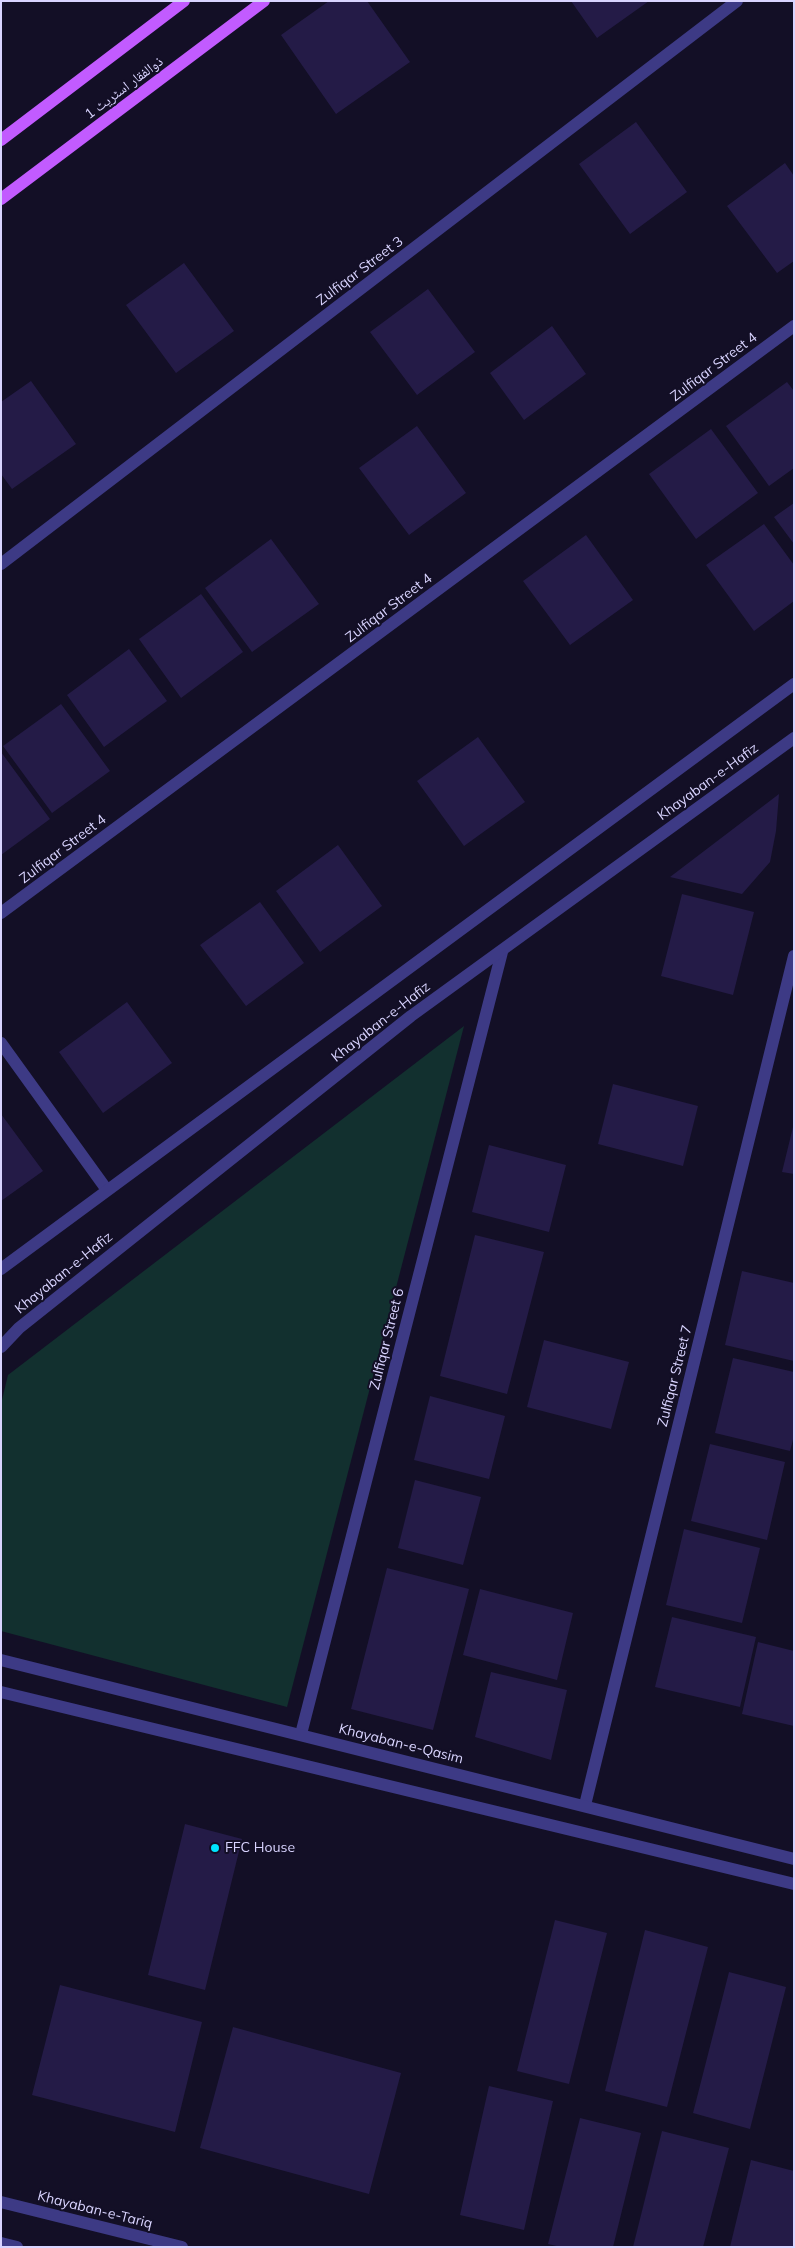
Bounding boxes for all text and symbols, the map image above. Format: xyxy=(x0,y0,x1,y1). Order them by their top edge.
street label: ذوالفقار اسٹریٹ 1 xyxy=(82,53,166,123)
street label: Zulfiqar Street 3 xyxy=(313,233,407,309)
street label: Zulfiqar Street 4 xyxy=(667,329,761,405)
street label: Zulfiqar Street 4 xyxy=(342,570,436,646)
street label: Khayaban-e-Hafiz xyxy=(654,740,762,824)
street label: Zulfiqar Street 4 xyxy=(16,811,110,887)
street label: Khayaban-e-Hafiz xyxy=(328,978,434,1066)
street label: Khayaban-e-Hafiz xyxy=(12,1229,116,1317)
street label: Zulfiqar Street 6 xyxy=(366,1287,408,1391)
street label: Zulfiqar Street 7 xyxy=(654,1324,696,1428)
street label: Khayaban-e-Qasim xyxy=(337,1720,465,1768)
place label: FFC House xyxy=(225,1840,295,1856)
marker: FFC House xyxy=(209,1842,221,1854)
street label: Khayaban-e-Tariq xyxy=(36,2188,154,2232)

